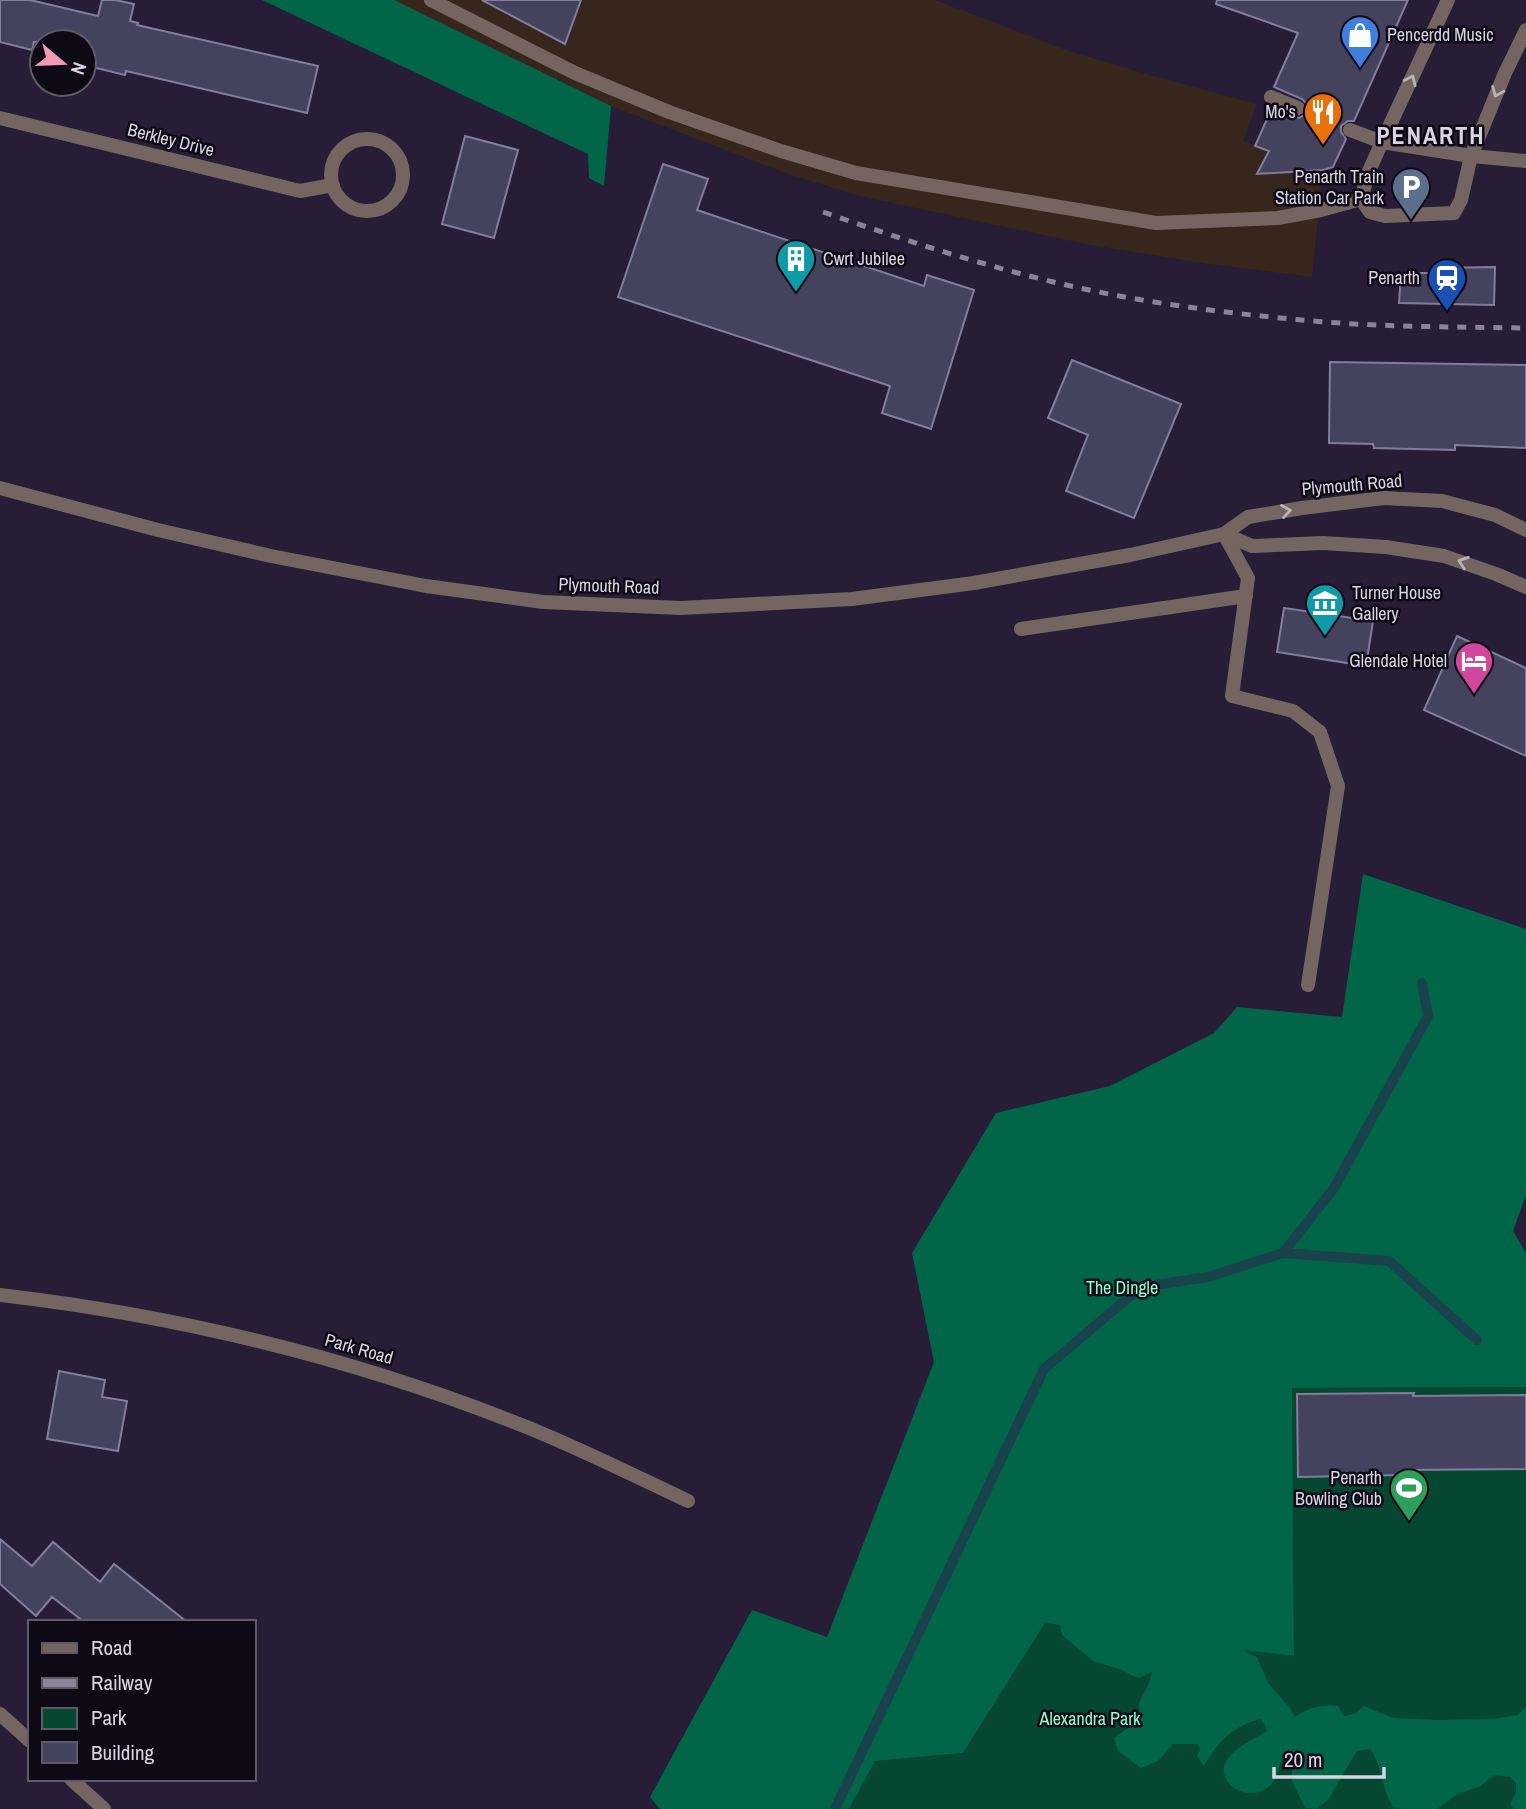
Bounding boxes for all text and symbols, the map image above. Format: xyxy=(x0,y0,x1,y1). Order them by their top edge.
shop icon: Pencerdd Music xyxy=(1339,14,1381,69)
place label: Pencerdd Music xyxy=(1387,22,1494,47)
north arrow xyxy=(28,28,98,98)
text: N xyxy=(65,59,93,78)
one-way arrow xyxy=(1403,75,1417,87)
one-way arrow xyxy=(1492,86,1506,98)
restaurant icon: Mo's xyxy=(1302,91,1344,146)
place label: Mo's xyxy=(1265,99,1296,124)
street label: Berkley Drive xyxy=(125,117,217,162)
district label: PENARTH xyxy=(1376,119,1486,151)
place label: Penarth Train Station Car Park xyxy=(1275,164,1385,210)
parking icon: Penarth Train Station Car Park xyxy=(1390,166,1432,221)
building icon: Cwrt Jubilee xyxy=(775,238,817,293)
place label: Cwrt Jubilee xyxy=(823,246,905,271)
station icon: Penarth xyxy=(1426,257,1468,312)
place label: Penarth xyxy=(1368,265,1420,290)
street label: Plymouth Road xyxy=(1301,468,1403,501)
one-way arrow xyxy=(1280,504,1292,519)
one-way arrow xyxy=(1457,556,1469,570)
street label: Plymouth Road xyxy=(558,571,660,600)
place label: Turner House Gallery xyxy=(1352,580,1441,626)
museum icon: Turner House Gallery xyxy=(1304,582,1346,637)
hotel icon: Glendale Hotel xyxy=(1453,640,1495,695)
place label: Glendale Hotel xyxy=(1349,648,1447,673)
park label: The Dingle xyxy=(1086,1275,1158,1300)
street label: Park Road xyxy=(322,1327,396,1370)
place label: Penarth Bowling Club xyxy=(1295,1465,1382,1511)
sports icon: Penarth Bowling Club xyxy=(1388,1467,1430,1522)
legend xyxy=(28,1620,256,1781)
text: Road xyxy=(91,1633,132,1662)
text: Railway xyxy=(91,1668,153,1697)
text: Park xyxy=(91,1703,127,1732)
park label: Alexandra Park xyxy=(1039,1706,1141,1731)
scale bar xyxy=(1274,1736,1384,1780)
text: Building xyxy=(91,1738,155,1767)
text: 20 m xyxy=(1284,1745,1322,1774)

